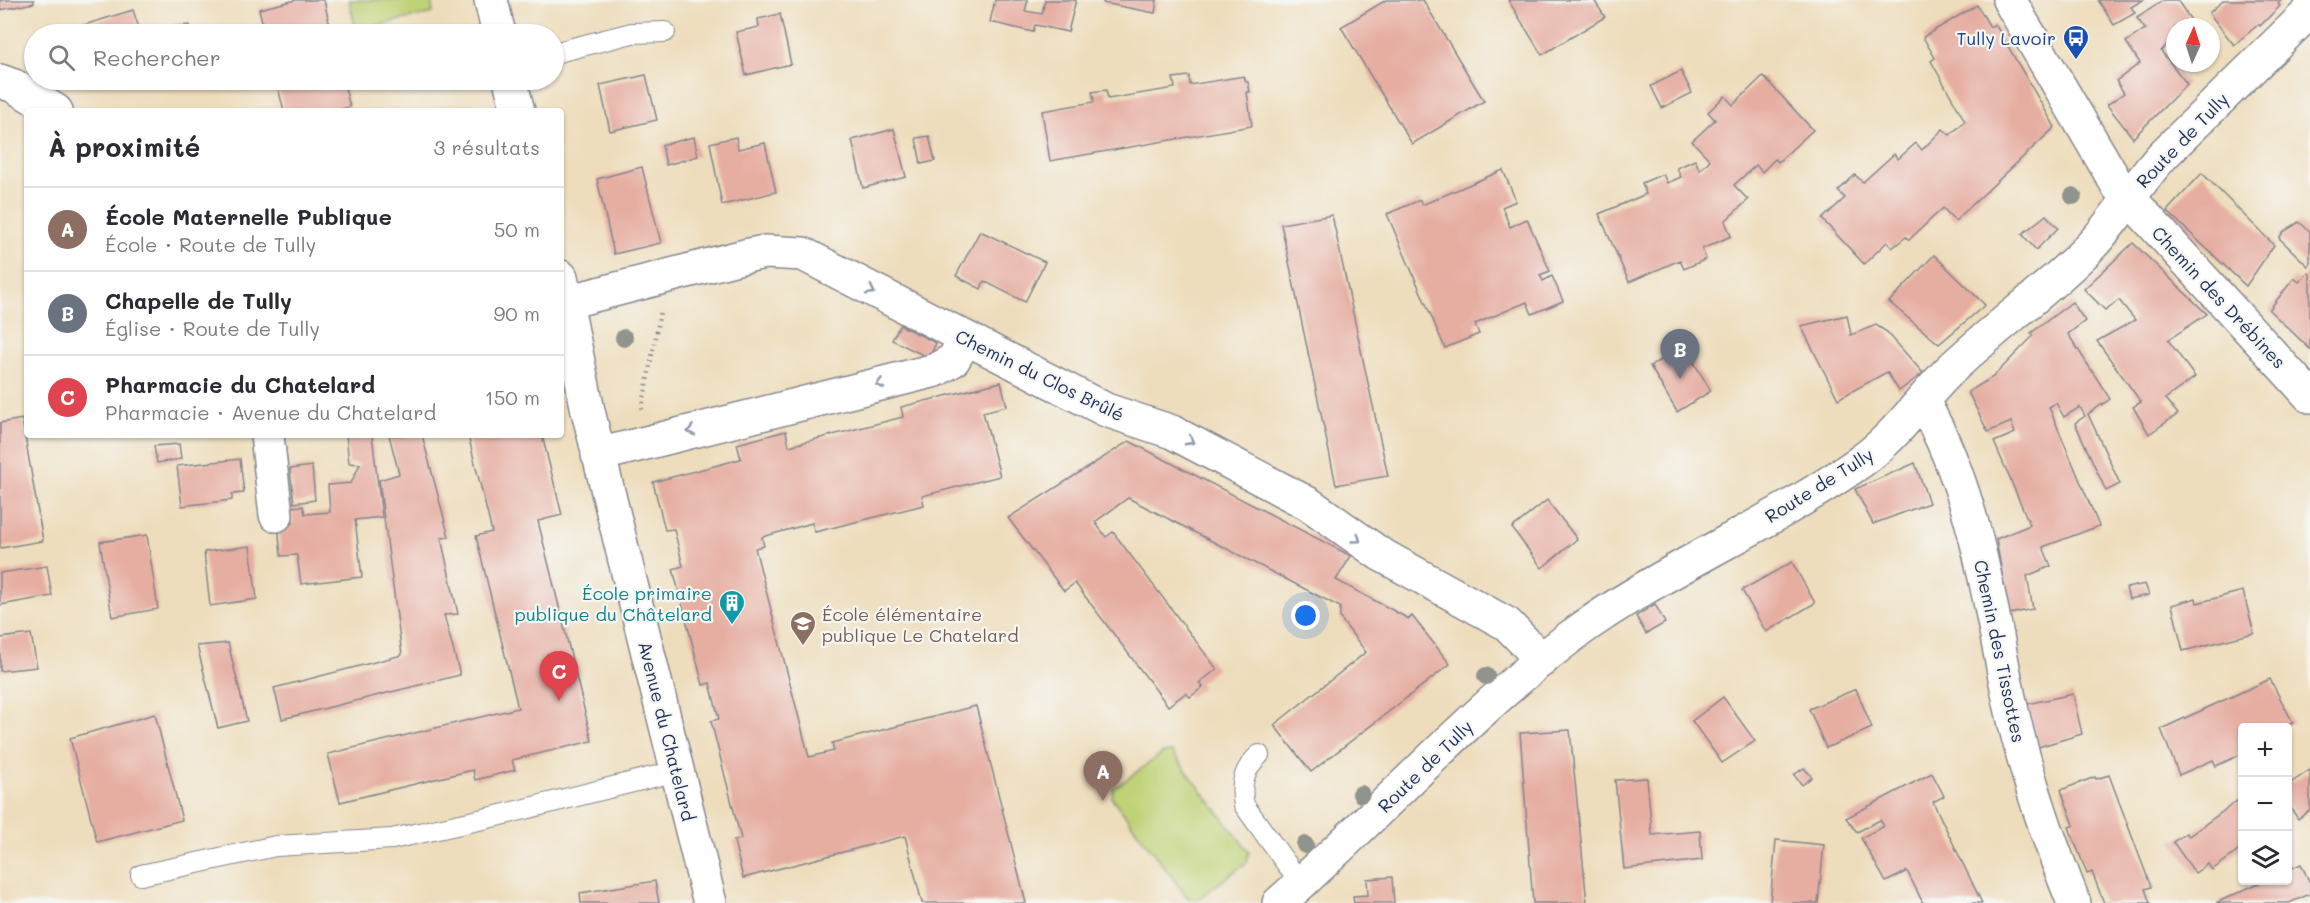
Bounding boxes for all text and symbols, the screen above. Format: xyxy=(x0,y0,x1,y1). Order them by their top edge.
north arrow xyxy=(2166,18,2220,72)
bus stop icon: Tully Lavoir xyxy=(2061,23,2091,61)
search box xyxy=(24,24,564,90)
place label: Tully Lavoir xyxy=(1957,26,2056,50)
icon: search xyxy=(45,41,78,74)
text: Rechercher xyxy=(93,43,221,72)
street label: Route de Tully xyxy=(2130,87,2234,193)
text: À proximité xyxy=(48,130,200,164)
text: 3 résultats xyxy=(434,134,540,160)
text: École Maternelle Publique xyxy=(105,202,392,231)
text: A xyxy=(61,216,74,242)
text: 50 m xyxy=(494,216,540,242)
street label: Chemin des Drébines xyxy=(2147,221,2291,373)
text: École · Route de Tully xyxy=(105,231,316,257)
one-way arrow xyxy=(864,283,875,295)
text: Chapelle de Tully xyxy=(105,286,292,315)
text: B xyxy=(61,300,74,326)
text: 90 m xyxy=(494,300,540,326)
text: Église · Route de Tully xyxy=(105,315,320,341)
street label: Chemin du Clos Brûlé xyxy=(952,324,1128,426)
pin: B xyxy=(1660,330,1700,379)
text: Pharmacie du Chatelard xyxy=(105,370,375,399)
one-way arrow xyxy=(875,377,885,390)
text: C xyxy=(60,384,75,410)
text: 150 m xyxy=(485,384,540,410)
text: Pharmacie · Avenue du Chatelard xyxy=(105,399,436,425)
one-way arrow xyxy=(686,424,696,437)
one-way arrow xyxy=(1183,434,1194,445)
street label: Route de Tully xyxy=(1760,442,1878,528)
one-way arrow xyxy=(1351,532,1362,543)
street label: Chemin des Tissottes xyxy=(1969,557,2031,745)
place label: École primaire publique du Châtelard xyxy=(515,581,712,626)
building icon: École primaire publique du Châtelard xyxy=(717,588,747,626)
your location xyxy=(1291,601,1320,630)
place label: École élémentaire publique Le Chatelard xyxy=(822,602,1019,647)
school or university icon: École élémentaire publique Le Chatelard xyxy=(788,609,818,647)
street label: Avenue du Chatelard xyxy=(633,639,701,823)
pin: C xyxy=(540,652,578,701)
street label: Route de Tully xyxy=(1372,714,1478,818)
map controls xyxy=(2238,723,2292,885)
button: + xyxy=(2238,723,2292,777)
pin: A xyxy=(1084,752,1122,801)
button: − xyxy=(2238,777,2292,831)
button: layers xyxy=(2238,831,2292,885)

